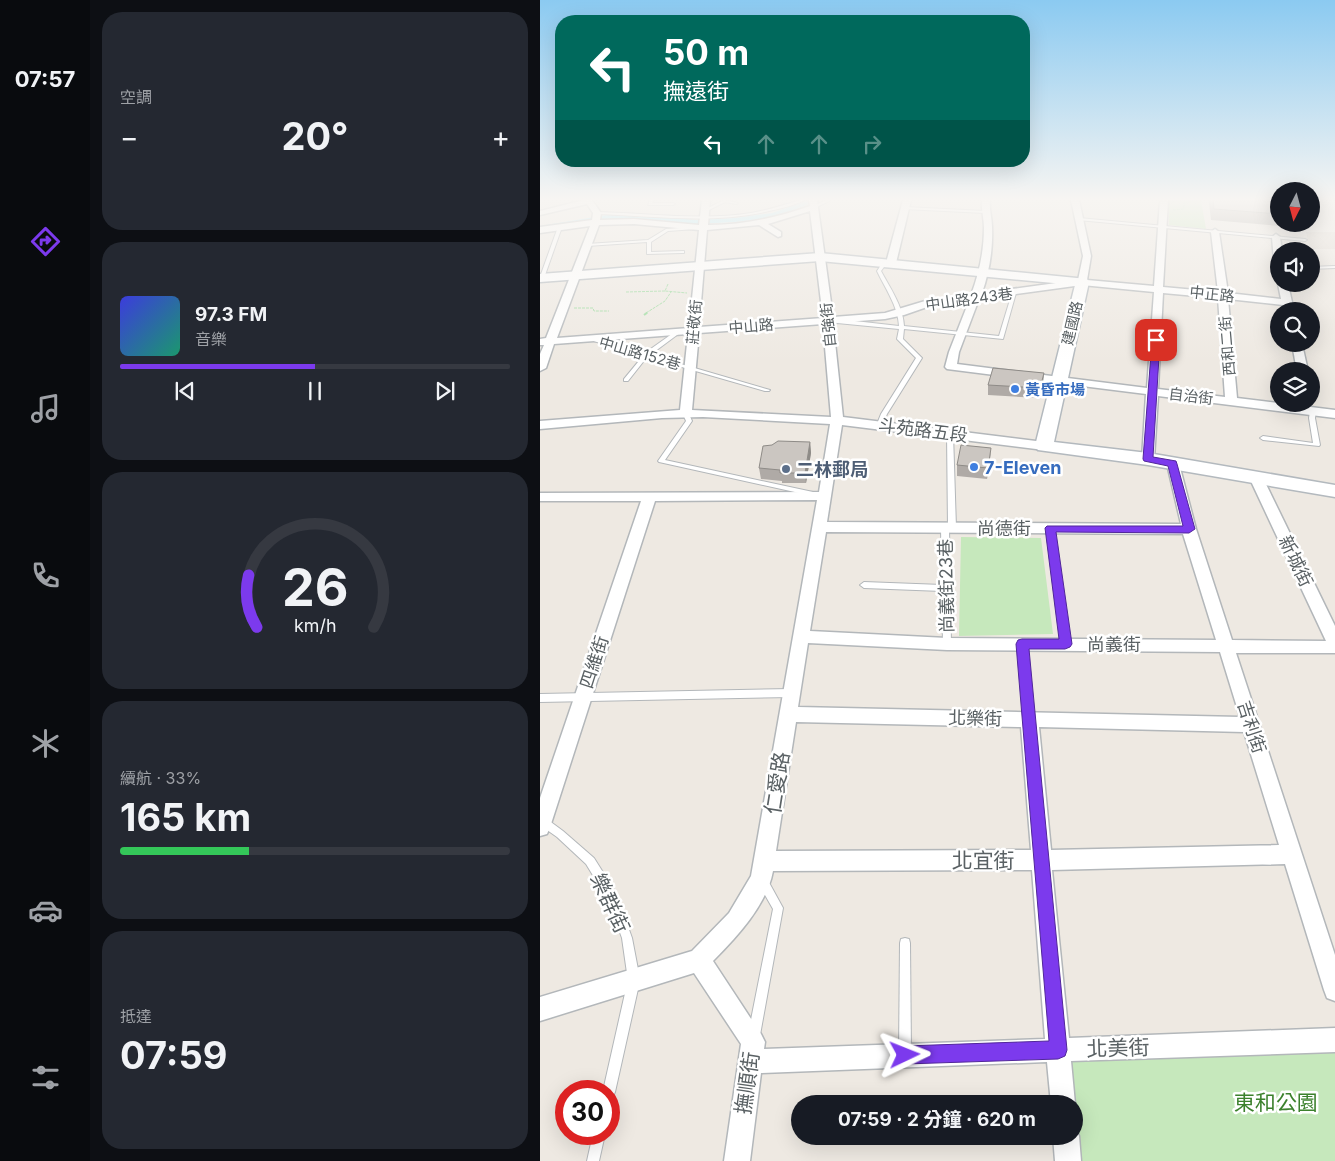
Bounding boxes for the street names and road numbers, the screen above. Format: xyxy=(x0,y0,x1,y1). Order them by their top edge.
street label: 中正路 xyxy=(1189,282,1235,306)
street label: 中山路243巷 xyxy=(924,283,1014,315)
street label: 莊敬街 xyxy=(683,299,705,345)
street label: 建國路 xyxy=(1058,299,1086,347)
street label: 自強街 xyxy=(816,302,840,348)
street label: 中山路 xyxy=(728,315,774,337)
street label: 西和二街 xyxy=(1215,315,1239,377)
street label: 中山路152巷 xyxy=(597,332,683,374)
street label: 自治街 xyxy=(1168,384,1214,408)
street label: 斗苑路五段 xyxy=(877,414,969,446)
street label: 尚德街 xyxy=(977,518,1031,539)
street label: 新城街 xyxy=(1275,532,1317,590)
street label: 尚義街23巷 xyxy=(935,539,957,633)
street label: 四維街 xyxy=(576,633,612,691)
street label: 尚義街 xyxy=(1087,634,1141,655)
street label: 吉利街 xyxy=(1234,698,1270,756)
street label: 北樂街 xyxy=(948,707,1002,729)
street label: 仁愛路 xyxy=(760,750,794,816)
street label: 北宜街 xyxy=(952,848,1015,873)
street label: 樂群街 xyxy=(585,869,635,937)
street label: 北美街 xyxy=(1086,1034,1150,1062)
street label: 撫順街 xyxy=(730,1050,764,1116)

